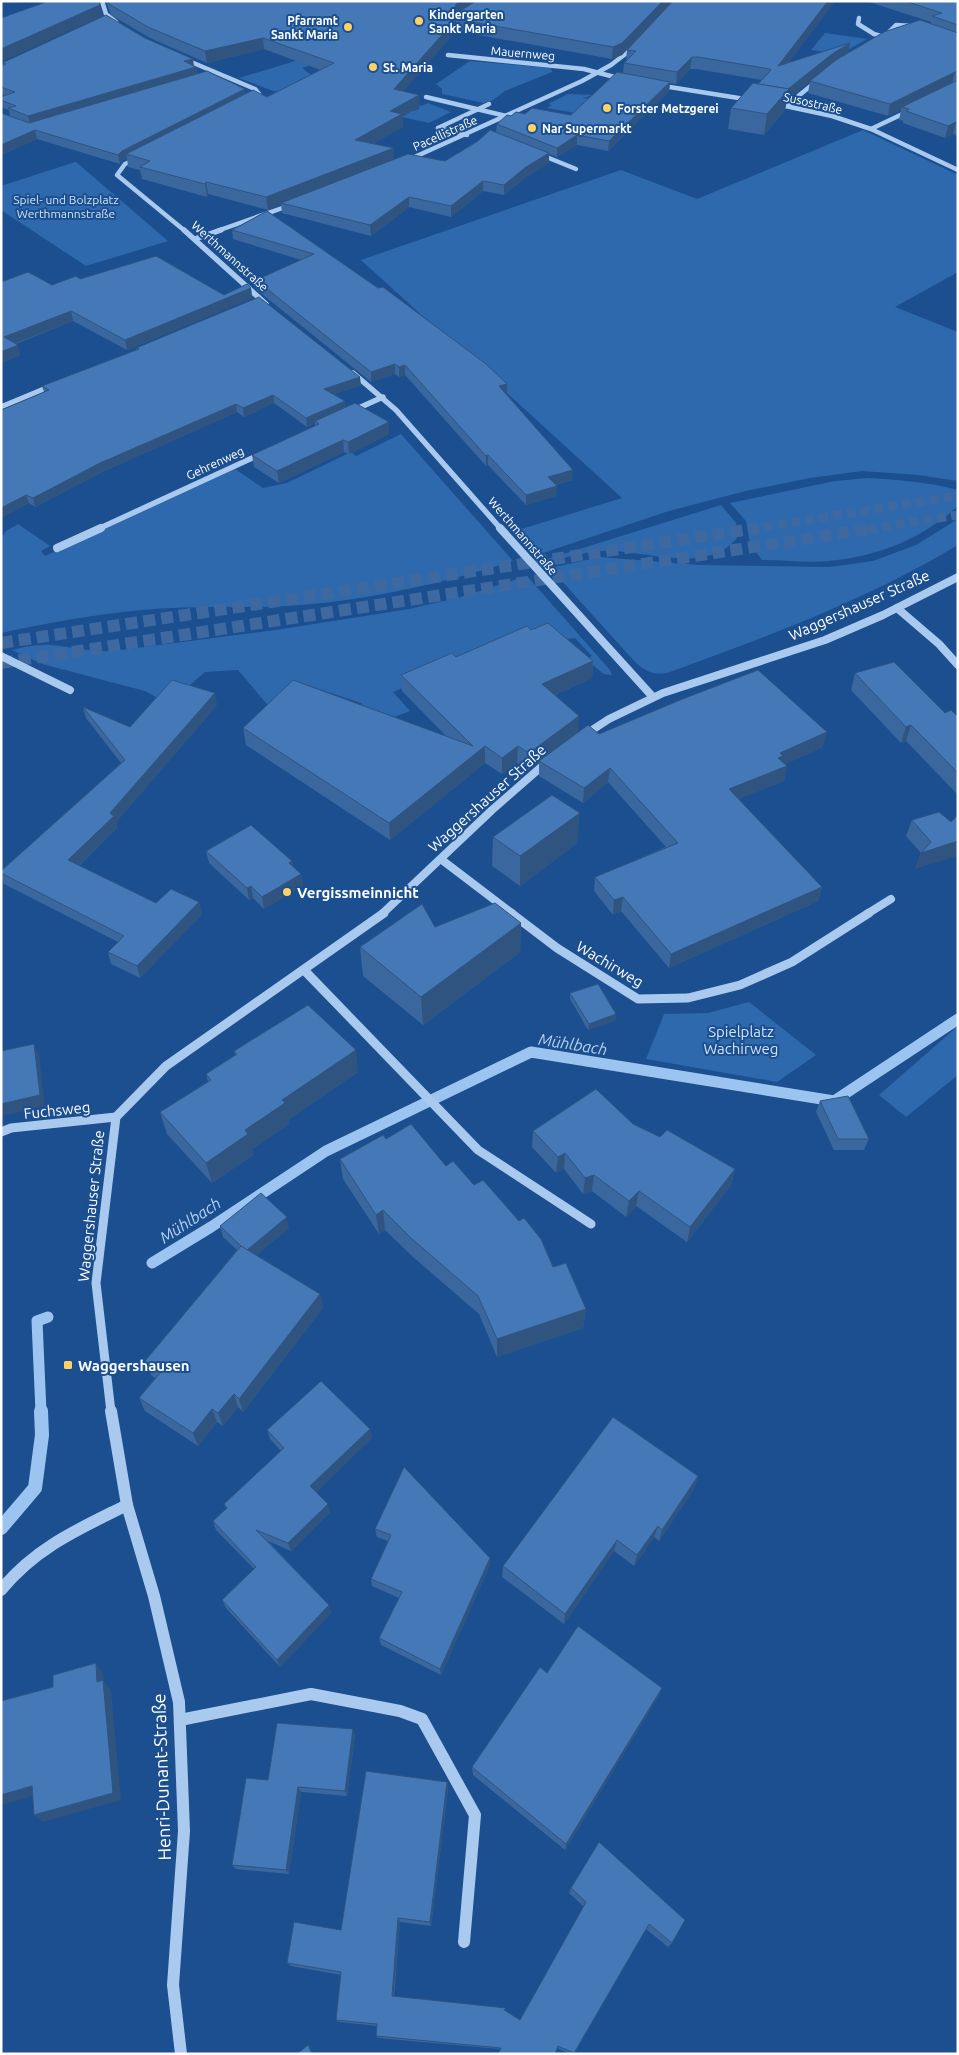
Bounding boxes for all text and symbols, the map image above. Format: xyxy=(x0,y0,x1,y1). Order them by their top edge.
place label: Kindergarten Sankt Maria xyxy=(429,8,504,35)
place label: Pfarramt Sankt Maria xyxy=(271,14,338,41)
marker: Kindergarten Sankt Maria xyxy=(413,15,425,27)
marker: Pfarramt Sankt Maria xyxy=(342,21,354,33)
street label: Mauernweg xyxy=(490,44,556,62)
marker: St. Maria xyxy=(367,61,379,73)
place label: St. Maria xyxy=(383,61,433,74)
street label: Susostraße xyxy=(782,90,844,116)
marker: Forster Metzgerei xyxy=(601,102,613,114)
place label: Forster Metzgerei xyxy=(617,102,719,115)
street label: Pacellistraße xyxy=(411,113,479,153)
marker: Nar Supermarkt xyxy=(526,122,538,134)
place label: Nar Supermarkt xyxy=(542,122,632,135)
park label: Spiel- und Bolzplatz Werthmannstraße xyxy=(13,193,119,220)
street label: Werthmannstraße xyxy=(189,218,271,294)
street label: Gehrenweg xyxy=(184,444,246,482)
street label: Werthmannstraße xyxy=(486,495,560,577)
street label: Waggershauser Straße xyxy=(786,566,932,644)
street label: Waggershauser Straße xyxy=(425,741,549,855)
place label: Vergissmeinnicht xyxy=(297,884,419,901)
marker: Vergissmeinnicht xyxy=(281,886,293,898)
street label: Wachirweg xyxy=(573,937,647,991)
park label: Spielplatz Wachirweg xyxy=(704,1023,779,1057)
water label: Mühlbach xyxy=(537,1030,609,1058)
street label: Fuchsweg xyxy=(23,1098,91,1122)
street label: Waggershauser Straße xyxy=(75,1129,107,1283)
water label: Mühlbach xyxy=(156,1194,224,1246)
place label: Waggershausen xyxy=(78,1357,190,1374)
marker: Waggershausen xyxy=(62,1359,74,1371)
street label: Henri-Dunant-Straße xyxy=(148,1693,174,1861)

